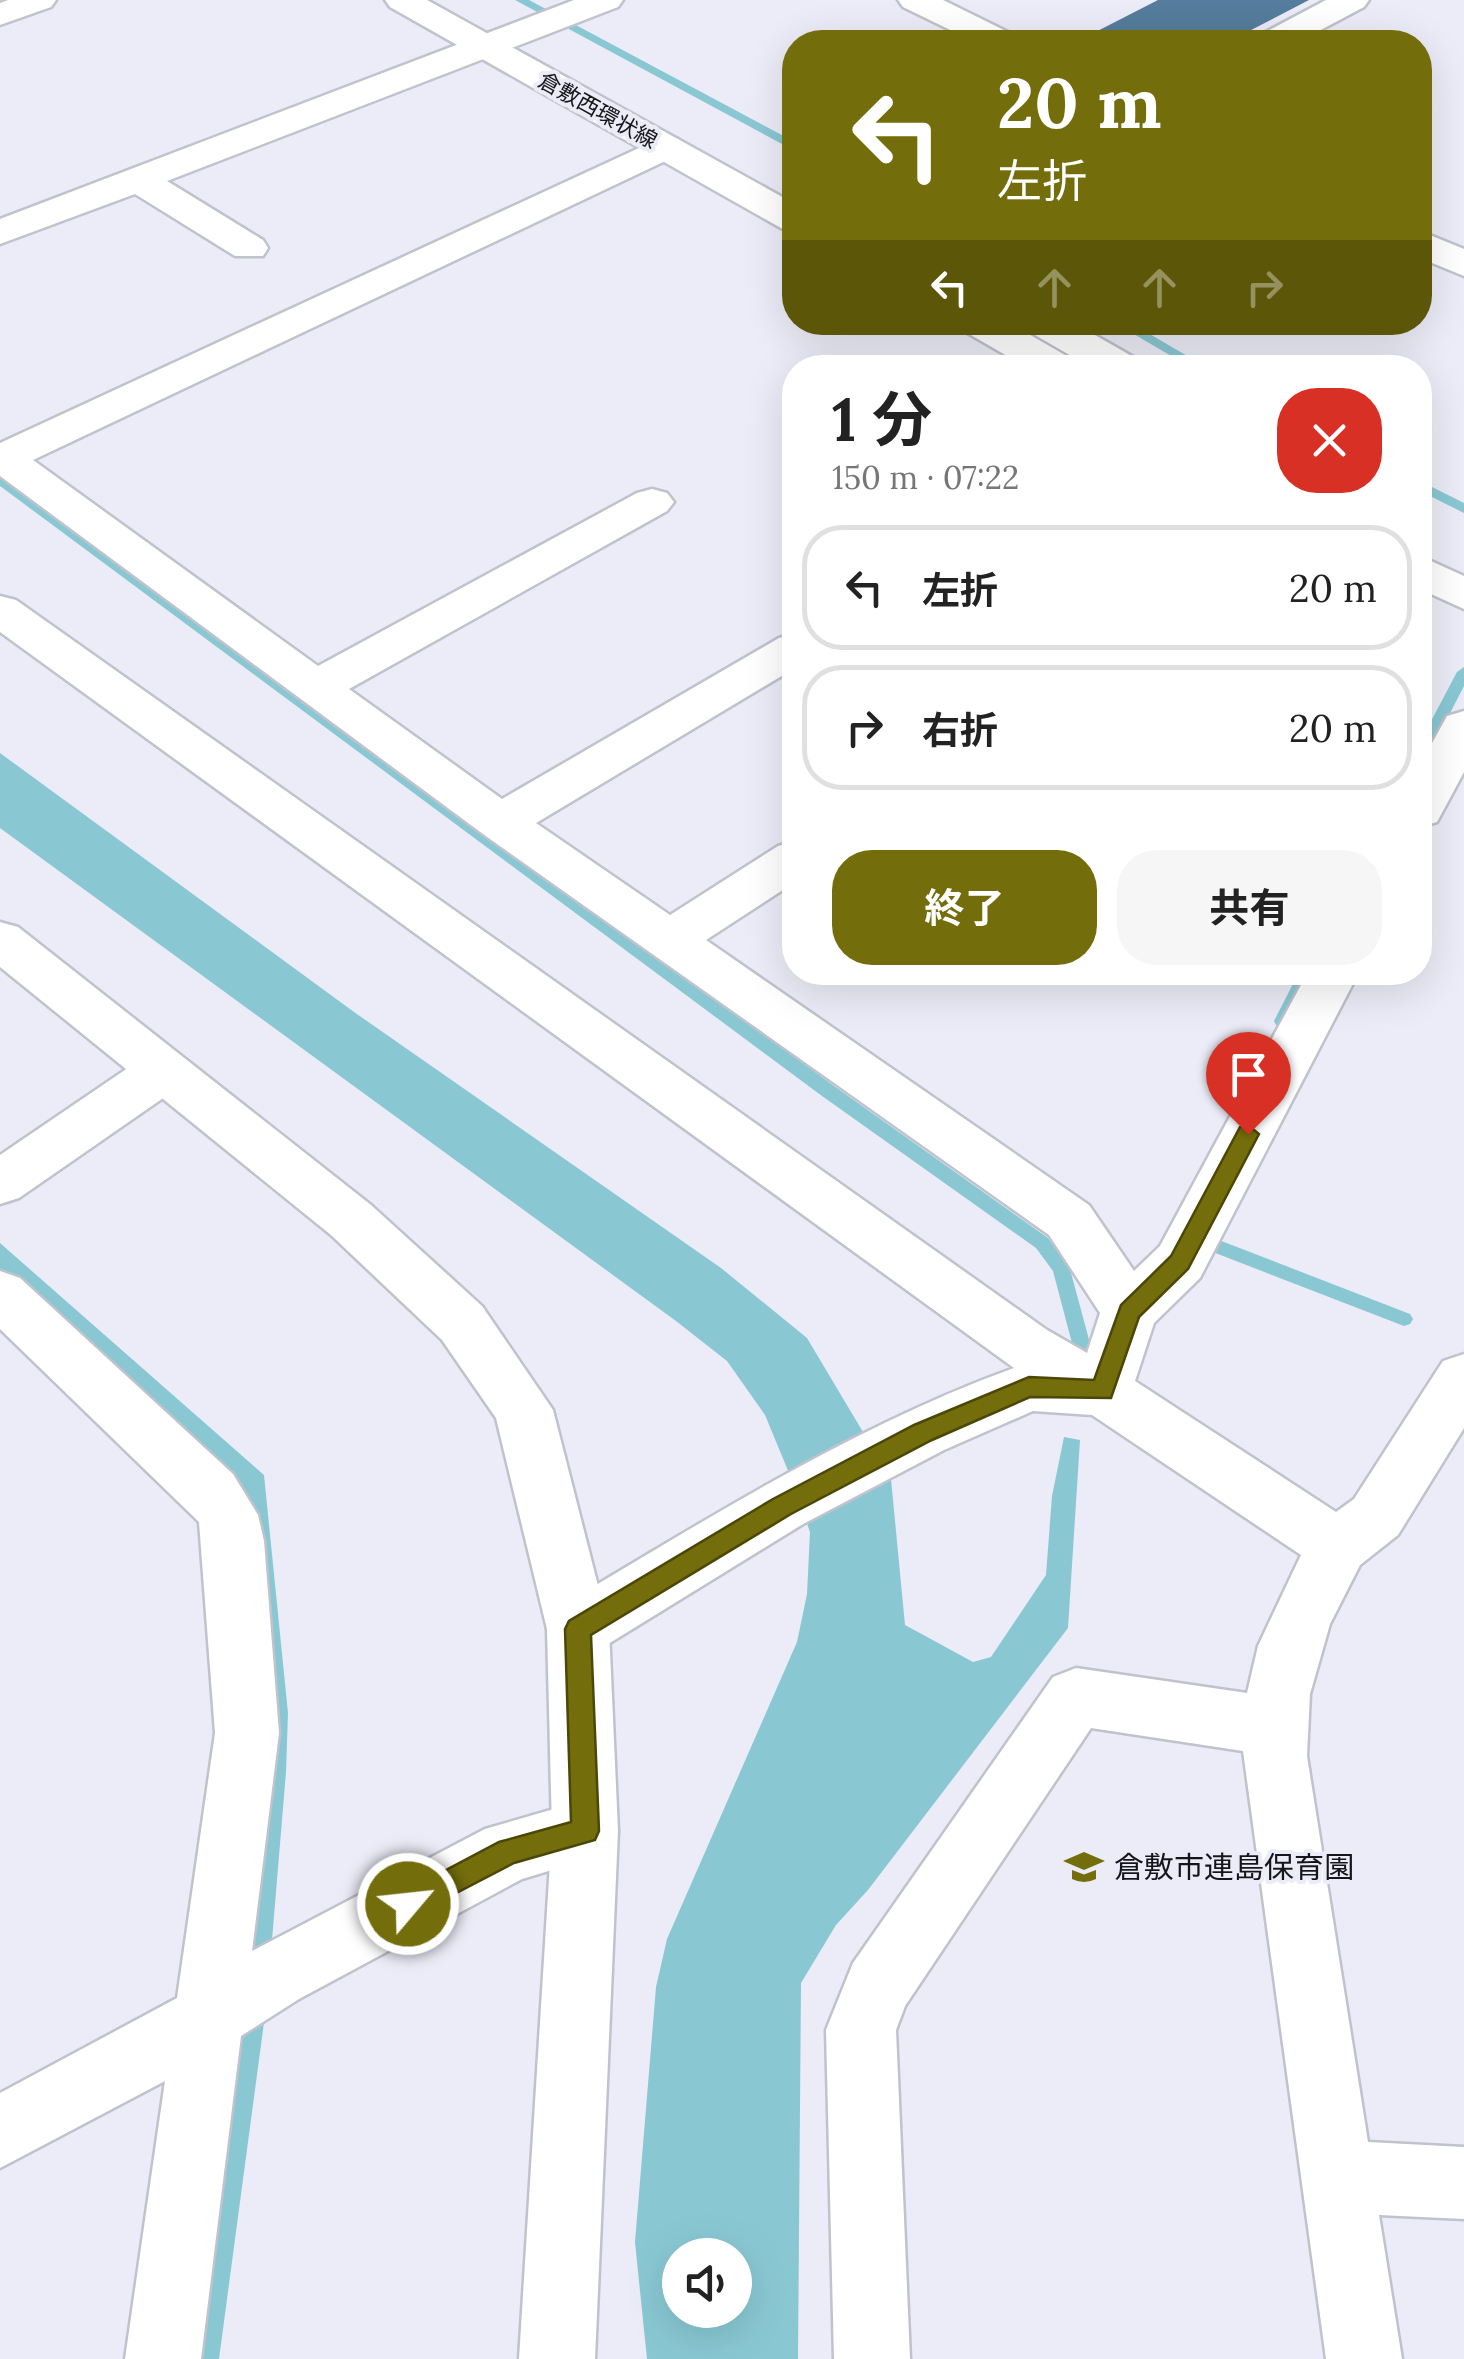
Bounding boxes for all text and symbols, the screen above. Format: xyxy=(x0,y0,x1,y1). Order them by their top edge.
text: 20 m xyxy=(997,58,1162,147)
street label: 倉敷西環状線 xyxy=(533,66,663,154)
icon: left xyxy=(832,70,962,200)
text: 左折 xyxy=(997,152,1087,209)
icon: left xyxy=(922,260,977,315)
icon: ahead xyxy=(1027,260,1082,315)
icon: ahead xyxy=(1132,260,1187,315)
icon: right xyxy=(1237,260,1292,315)
text: 1 分 xyxy=(832,381,932,457)
button: close xyxy=(1277,388,1382,493)
text: 150 m · 07:22 xyxy=(832,457,1019,498)
icon: left xyxy=(837,560,892,615)
text: 20 m xyxy=(1289,564,1377,612)
text: 左折 xyxy=(922,566,998,614)
icon: right xyxy=(837,700,892,755)
text: 20 m xyxy=(1289,704,1377,752)
text: 右折 xyxy=(922,706,998,754)
button: 終了 xyxy=(832,850,1097,965)
button: 共有 xyxy=(1117,850,1382,965)
pin xyxy=(1206,1032,1291,1135)
icon: arrive xyxy=(1221,1047,1276,1102)
school or university icon: 倉敷市連島保育園 xyxy=(1063,1846,1105,1888)
place label: 倉敷市連島保育園 xyxy=(1114,1848,1354,1886)
position arrow xyxy=(356,1852,460,1956)
map controls xyxy=(662,2238,752,2328)
button: sound xyxy=(662,2238,752,2328)

